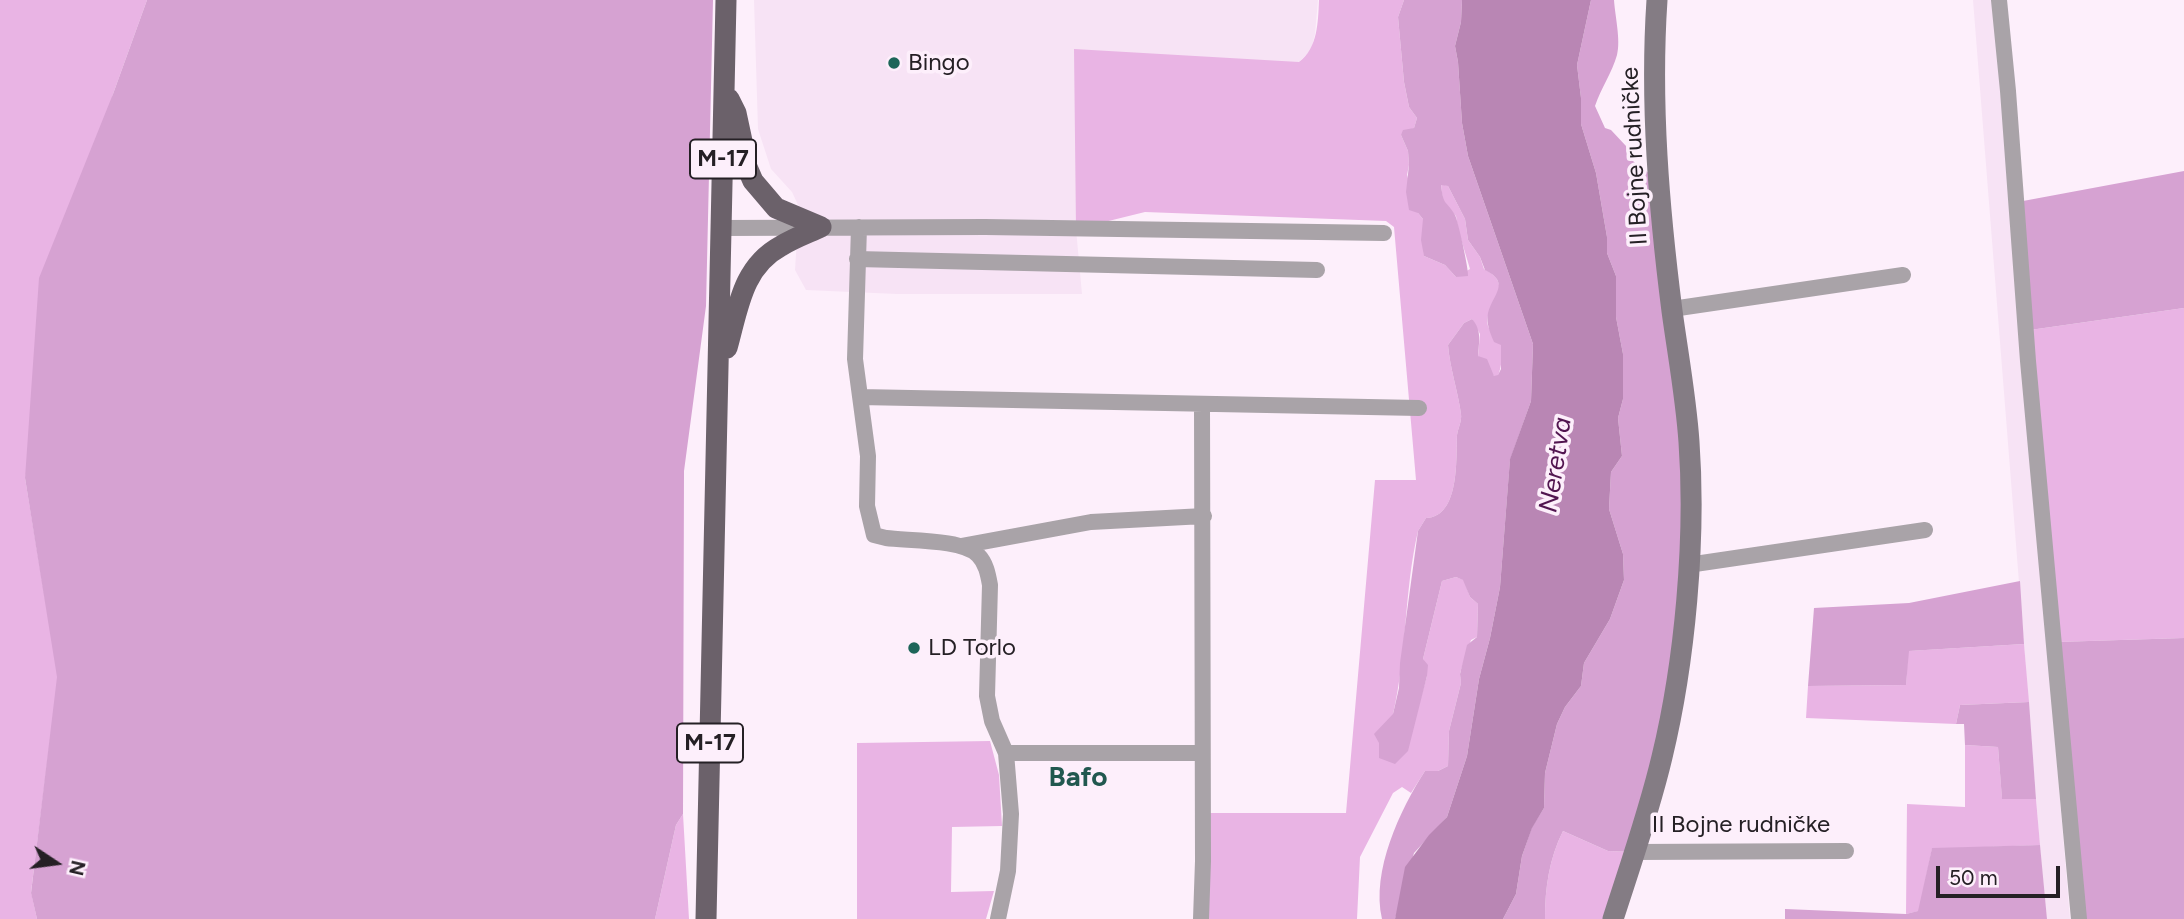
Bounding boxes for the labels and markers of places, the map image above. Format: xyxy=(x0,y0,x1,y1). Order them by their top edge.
place label: Bingo xyxy=(908,49,970,77)
marker: Bingo xyxy=(886,55,902,71)
place label: LD Torlo xyxy=(928,634,1016,662)
marker: LD Torlo xyxy=(906,640,922,656)

